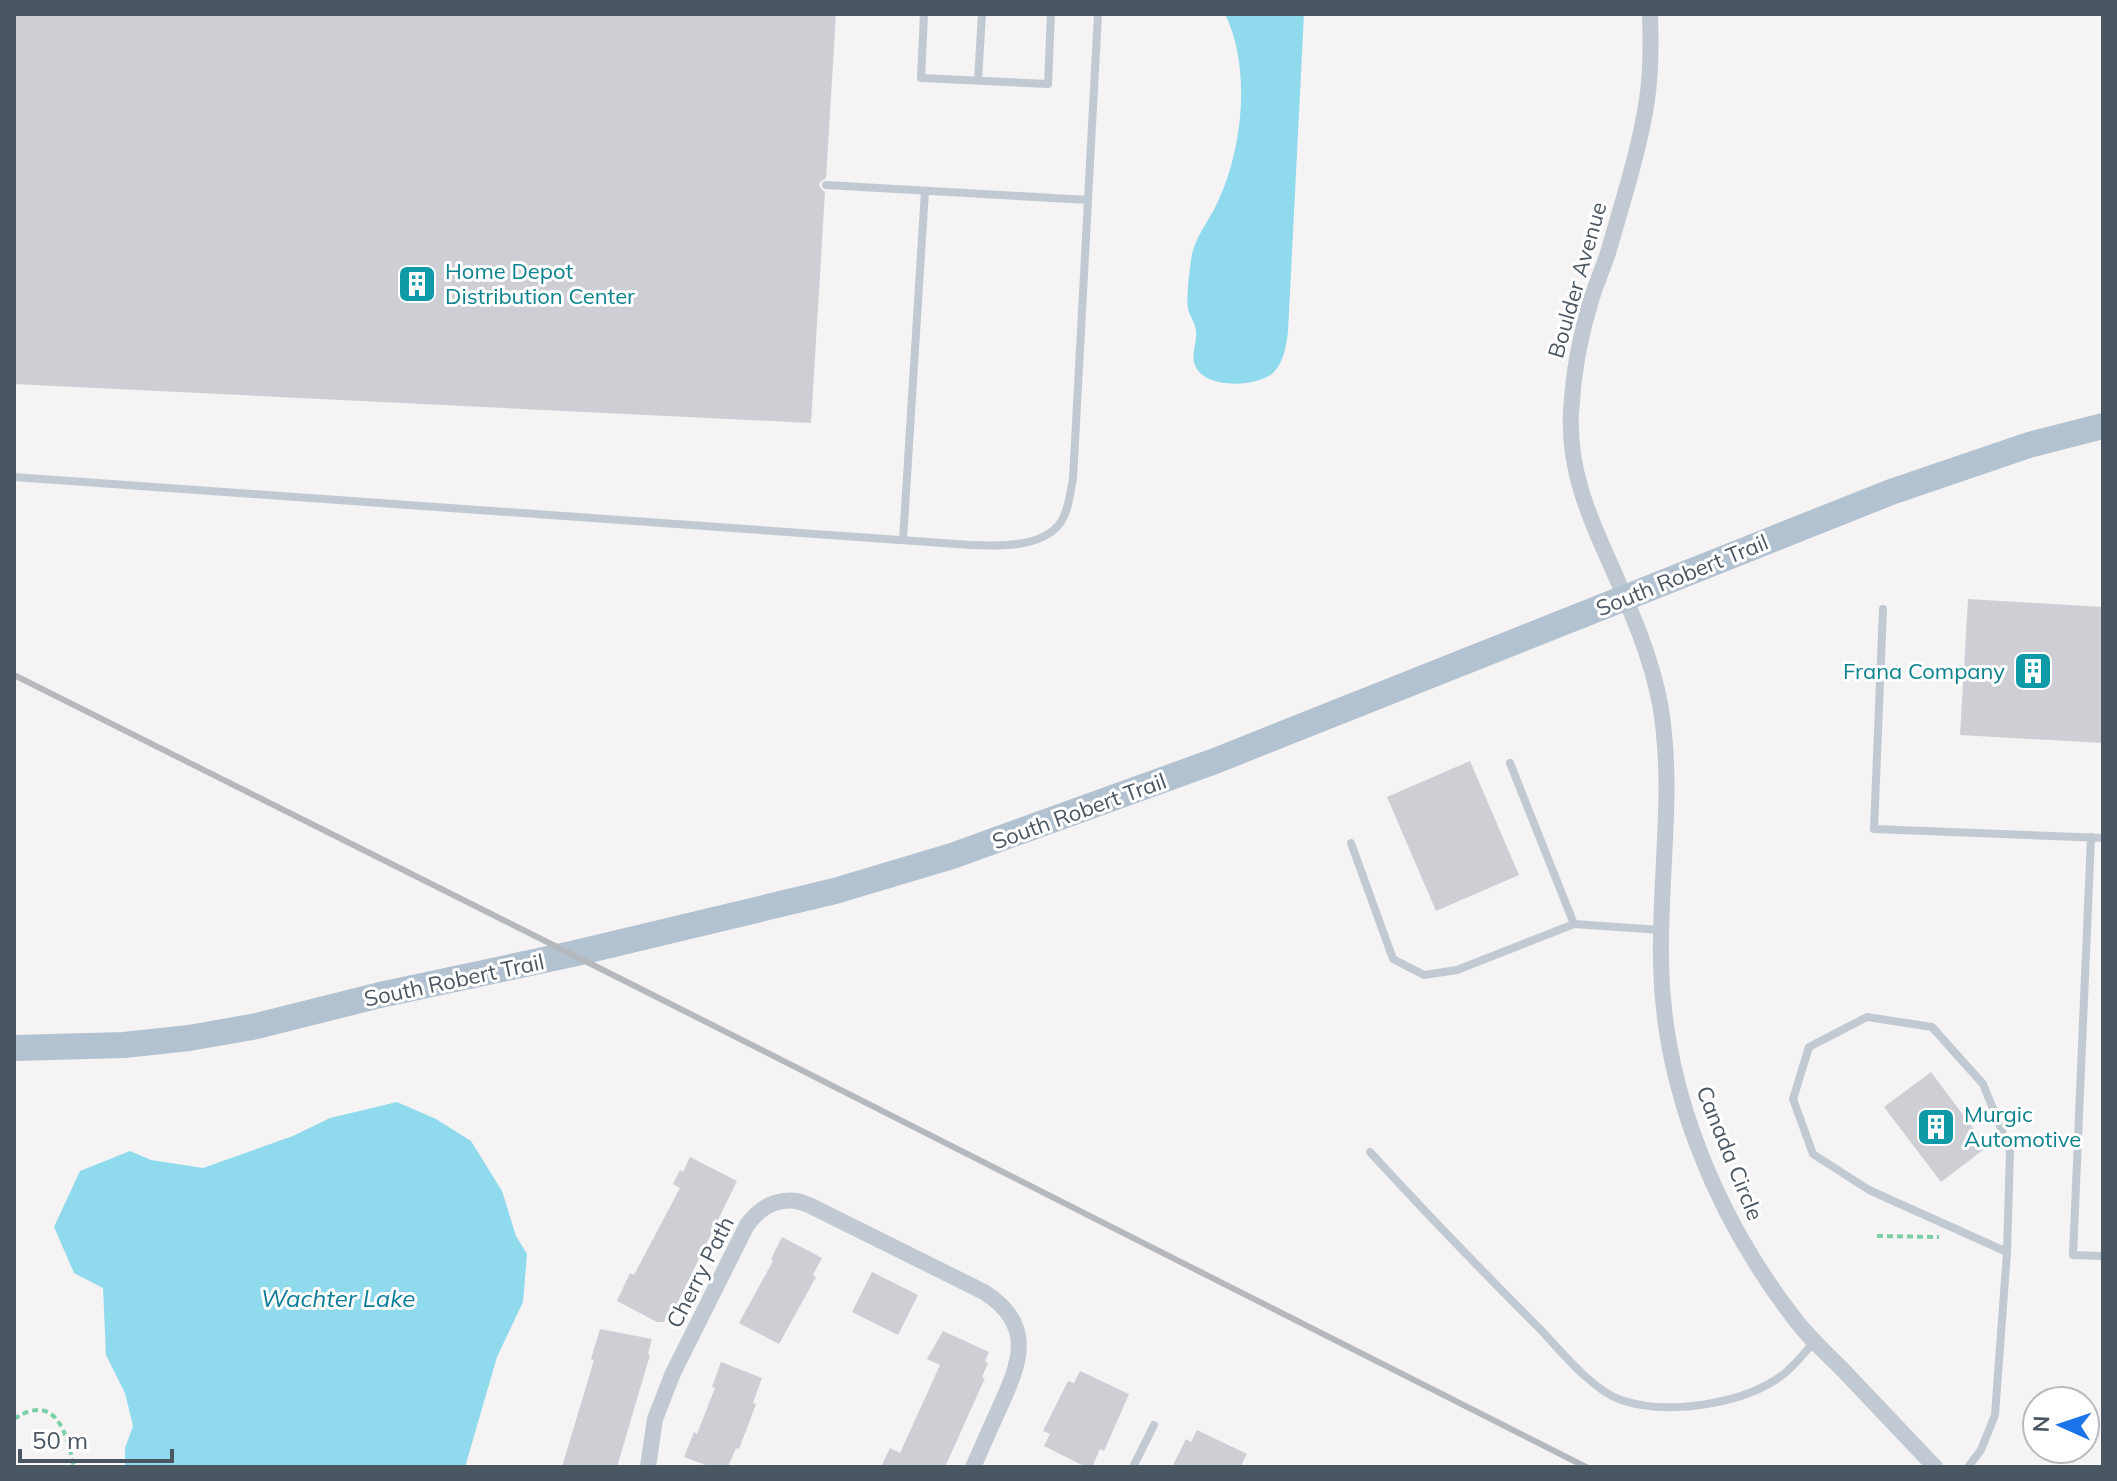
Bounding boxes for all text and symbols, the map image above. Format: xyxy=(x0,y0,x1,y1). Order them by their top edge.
street label: Boulder Avenue xyxy=(1541,199,1613,361)
place label: Home Depot Distribution Center xyxy=(445,257,635,310)
building icon: Home Depot Distribution Center xyxy=(396,263,438,305)
street label: South Robert Trail xyxy=(1592,528,1772,622)
building icon: Frana Company xyxy=(2012,650,2054,692)
place label: Frana Company xyxy=(1843,657,2005,685)
street label: South Robert Trail xyxy=(988,767,1170,855)
street label: South Robert Trail xyxy=(362,947,546,1013)
street label: Canada Circle xyxy=(1690,1082,1770,1224)
place label: Murgic Automotive xyxy=(1964,1100,2081,1153)
building icon: Murgic Automotive xyxy=(1915,1106,1957,1148)
street label: Cherry Path xyxy=(660,1211,740,1333)
water label: Wachter Lake xyxy=(261,1283,415,1313)
north arrow xyxy=(2021,1385,2101,1465)
scale bar xyxy=(20,1413,172,1463)
text: N xyxy=(2027,1415,2055,1433)
text: 50 m xyxy=(32,1425,88,1455)

